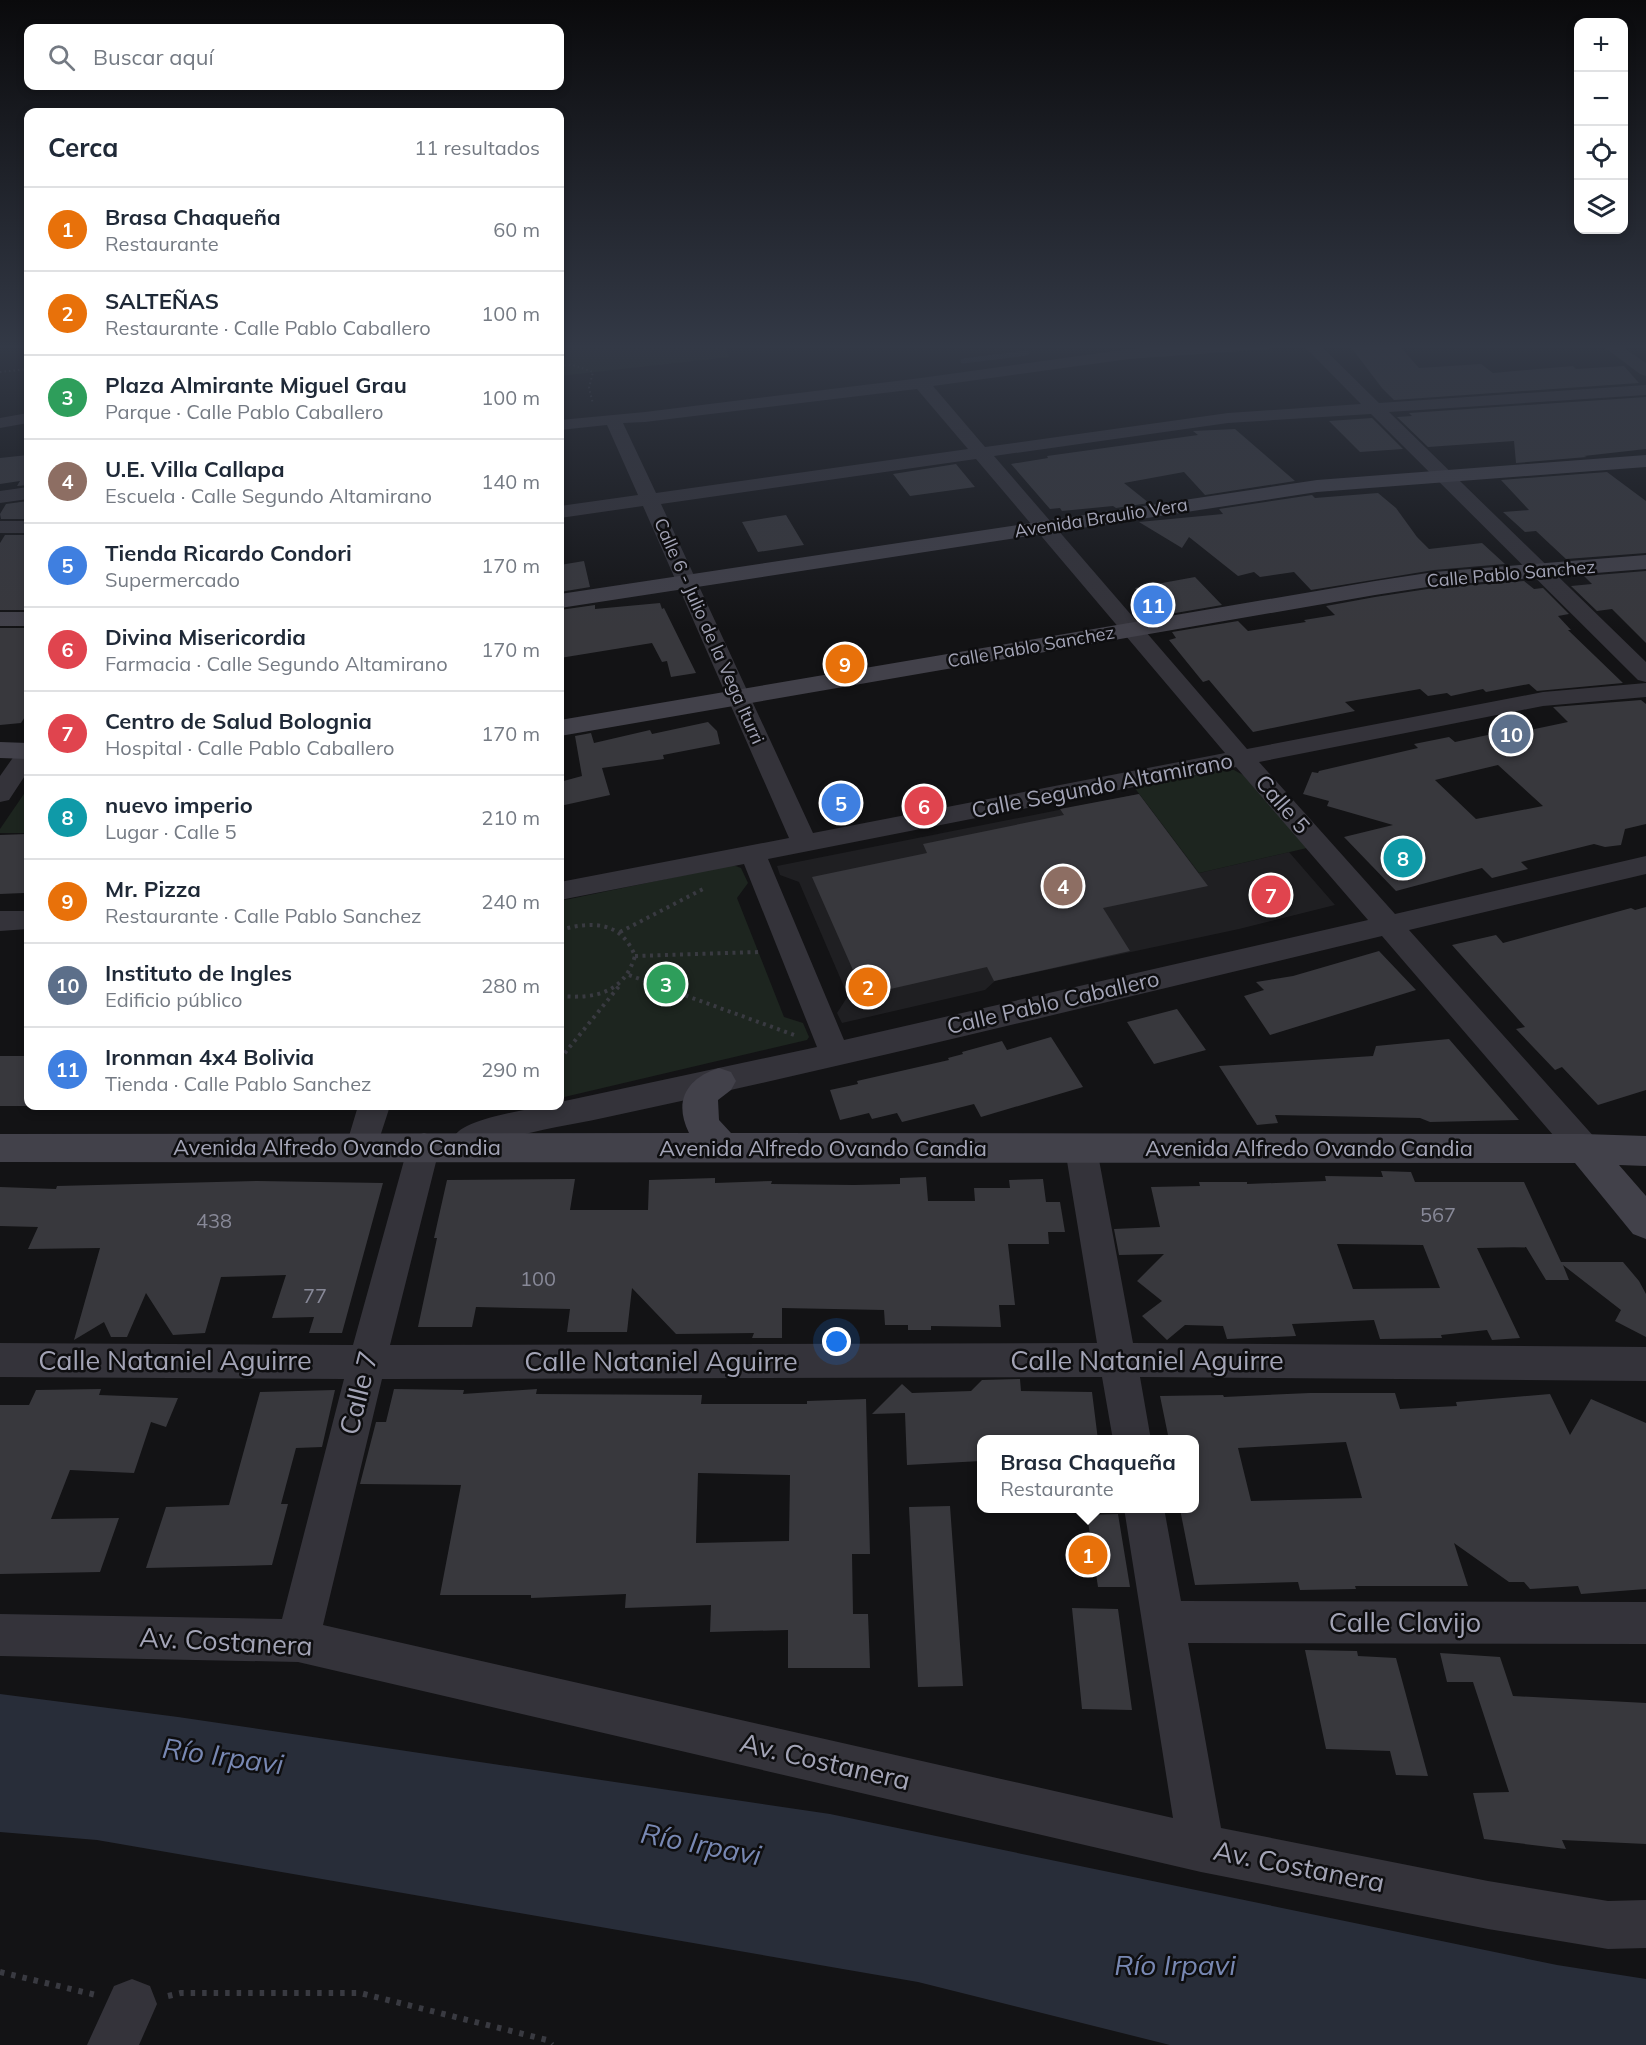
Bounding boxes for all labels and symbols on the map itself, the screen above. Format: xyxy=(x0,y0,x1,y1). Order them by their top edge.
street label: Avenida Braulio Vera xyxy=(1013,492,1189,543)
street label: Calle 6 - Julio de la Vega Iturri xyxy=(649,514,770,747)
street label: Calle Pablo Sanchez xyxy=(1426,555,1596,592)
pin: 11 xyxy=(1134,582,1172,628)
street label: Calle Pablo Sanchez xyxy=(946,620,1116,673)
pin: 9 xyxy=(826,642,864,686)
pin: 10 xyxy=(1492,712,1530,756)
street label: Calle Segundo Altamirano xyxy=(969,746,1235,824)
street label: Calle 5 xyxy=(1250,769,1316,839)
pin: 5 xyxy=(822,780,860,826)
pin: 6 xyxy=(904,784,944,828)
pin: 8 xyxy=(1384,836,1422,880)
pin: 4 xyxy=(1044,864,1082,908)
pin: 7 xyxy=(1252,872,1290,918)
pin: 3 xyxy=(646,962,686,1006)
pin: 2 xyxy=(848,964,888,1010)
street label: Calle Pablo Caballero xyxy=(944,964,1162,1040)
street label: Avenida Alfredo Ovando Candia xyxy=(173,1133,501,1161)
street label: Avenida Alfredo Ovando Candia xyxy=(659,1134,987,1162)
street label: Avenida Alfredo Ovando Candia xyxy=(1145,1134,1473,1162)
house number: 567 xyxy=(1420,1202,1456,1227)
house number: 438 xyxy=(196,1208,232,1233)
house number: 100 xyxy=(520,1266,556,1291)
house number: 77 xyxy=(303,1283,327,1308)
your location xyxy=(822,1327,851,1356)
street label: Calle Nataniel Aguirre xyxy=(38,1343,312,1377)
street label: Calle Nataniel Aguirre xyxy=(1010,1343,1284,1377)
street label: Calle Nataniel Aguirre xyxy=(524,1344,798,1378)
street label: Calle 7 xyxy=(331,1347,385,1438)
pin: 1 xyxy=(1068,1532,1108,1578)
street label: Calle Clavijo xyxy=(1329,1605,1481,1639)
street label: Av. Costanera xyxy=(138,1619,314,1663)
street label: Av. Costanera xyxy=(737,1725,914,1797)
water label: Río Irpavi xyxy=(160,1730,286,1781)
water label: Río Irpavi xyxy=(638,1815,765,1872)
street label: Av. Costanera xyxy=(1211,1833,1388,1899)
water label: Río Irpavi xyxy=(1114,1947,1236,1982)

